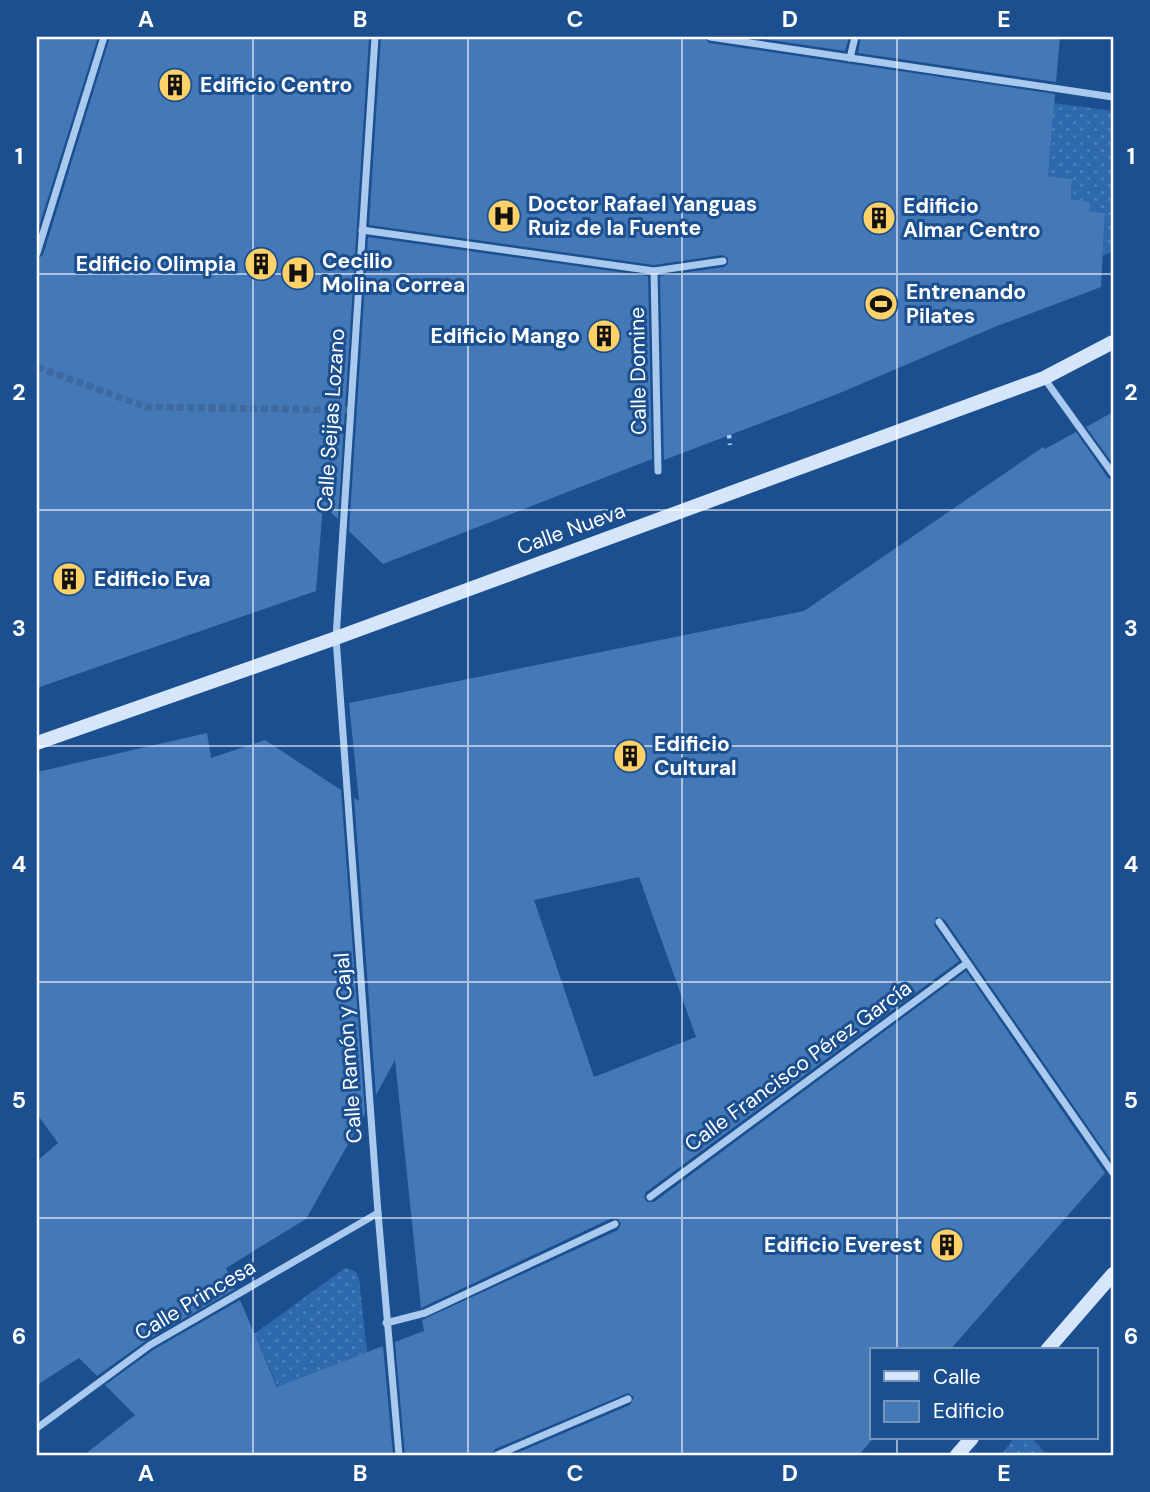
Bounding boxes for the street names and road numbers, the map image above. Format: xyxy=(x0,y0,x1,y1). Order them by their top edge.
street label: Calle Domine xyxy=(623,307,653,435)
street label: Calle Seijas Lozano xyxy=(311,327,351,513)
street label: Calle Nueva xyxy=(513,496,629,562)
street label: Calle Ramón y Cajal xyxy=(327,952,369,1144)
street label: Calle Francisco Pérez García xyxy=(679,974,917,1158)
street label: Calle Princesa xyxy=(129,1253,261,1347)

